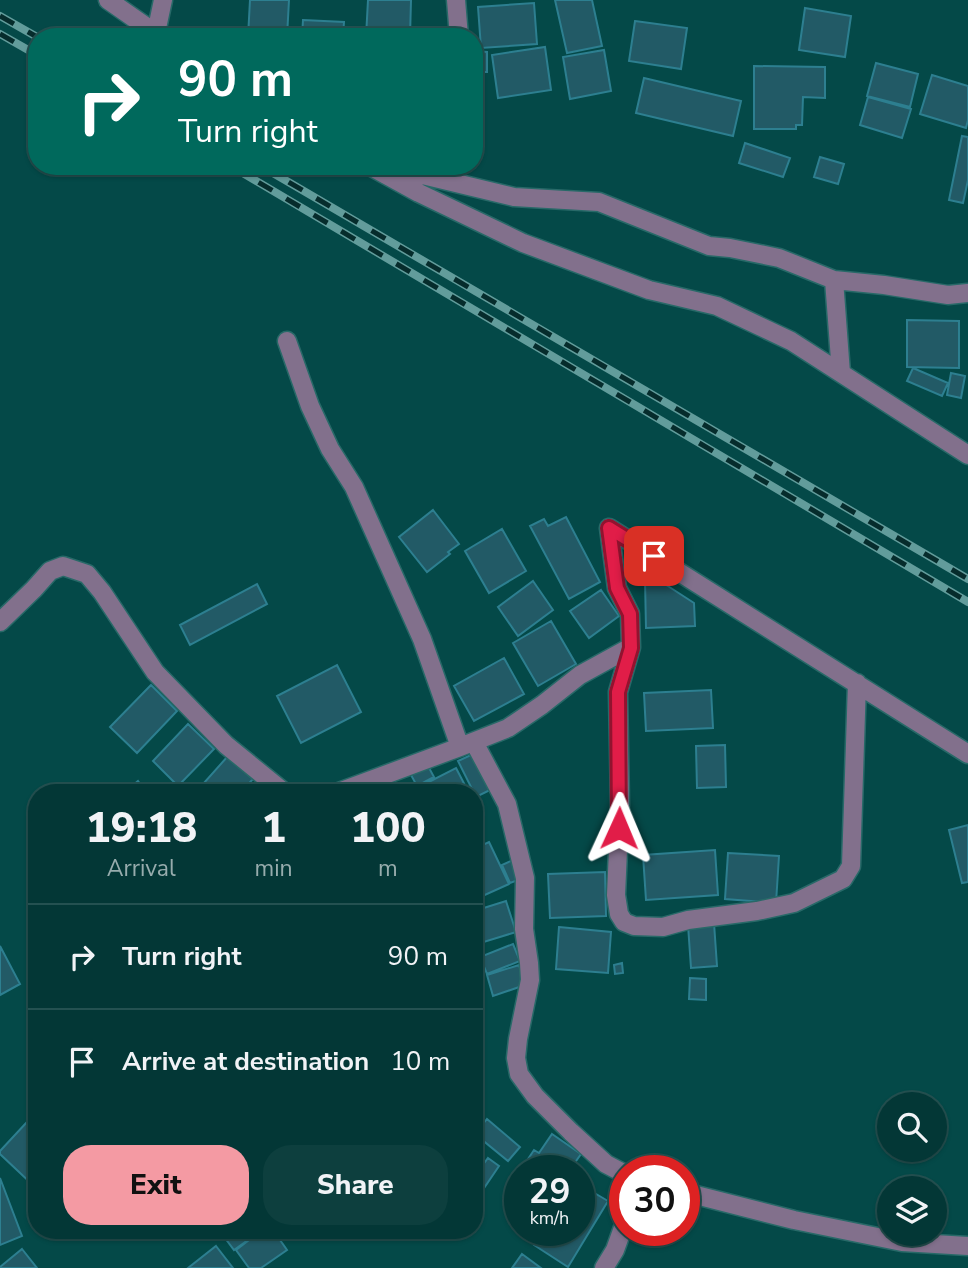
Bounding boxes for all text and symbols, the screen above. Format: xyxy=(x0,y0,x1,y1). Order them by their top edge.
text: 90 m xyxy=(178,46,293,113)
icon: right xyxy=(63,56,154,147)
text: Turn right xyxy=(178,110,318,153)
pin xyxy=(624,526,684,586)
icon: arrive xyxy=(635,537,673,575)
position arrow xyxy=(582,791,656,865)
text: 19:18 xyxy=(85,800,197,857)
text: 1 xyxy=(261,800,286,857)
text: 100 xyxy=(350,800,426,857)
text: Arrival xyxy=(107,853,176,884)
text: min xyxy=(255,853,293,884)
text: m xyxy=(378,853,398,884)
icon: right xyxy=(63,938,101,976)
text: Turn right xyxy=(122,939,241,974)
text: 90 m xyxy=(388,939,448,974)
icon: arrive xyxy=(63,1043,101,1081)
text: Arrive at destination xyxy=(122,1044,369,1079)
text: 10 m xyxy=(390,1044,450,1079)
map controls xyxy=(877,1092,947,1246)
button: search xyxy=(877,1092,947,1162)
button: Exit xyxy=(63,1145,249,1225)
button: Share xyxy=(263,1145,448,1225)
speed limit sign: 30 xyxy=(609,1155,700,1246)
text: 29 xyxy=(528,1168,571,1215)
button: layers xyxy=(877,1176,947,1246)
text: km/h xyxy=(530,1206,569,1230)

